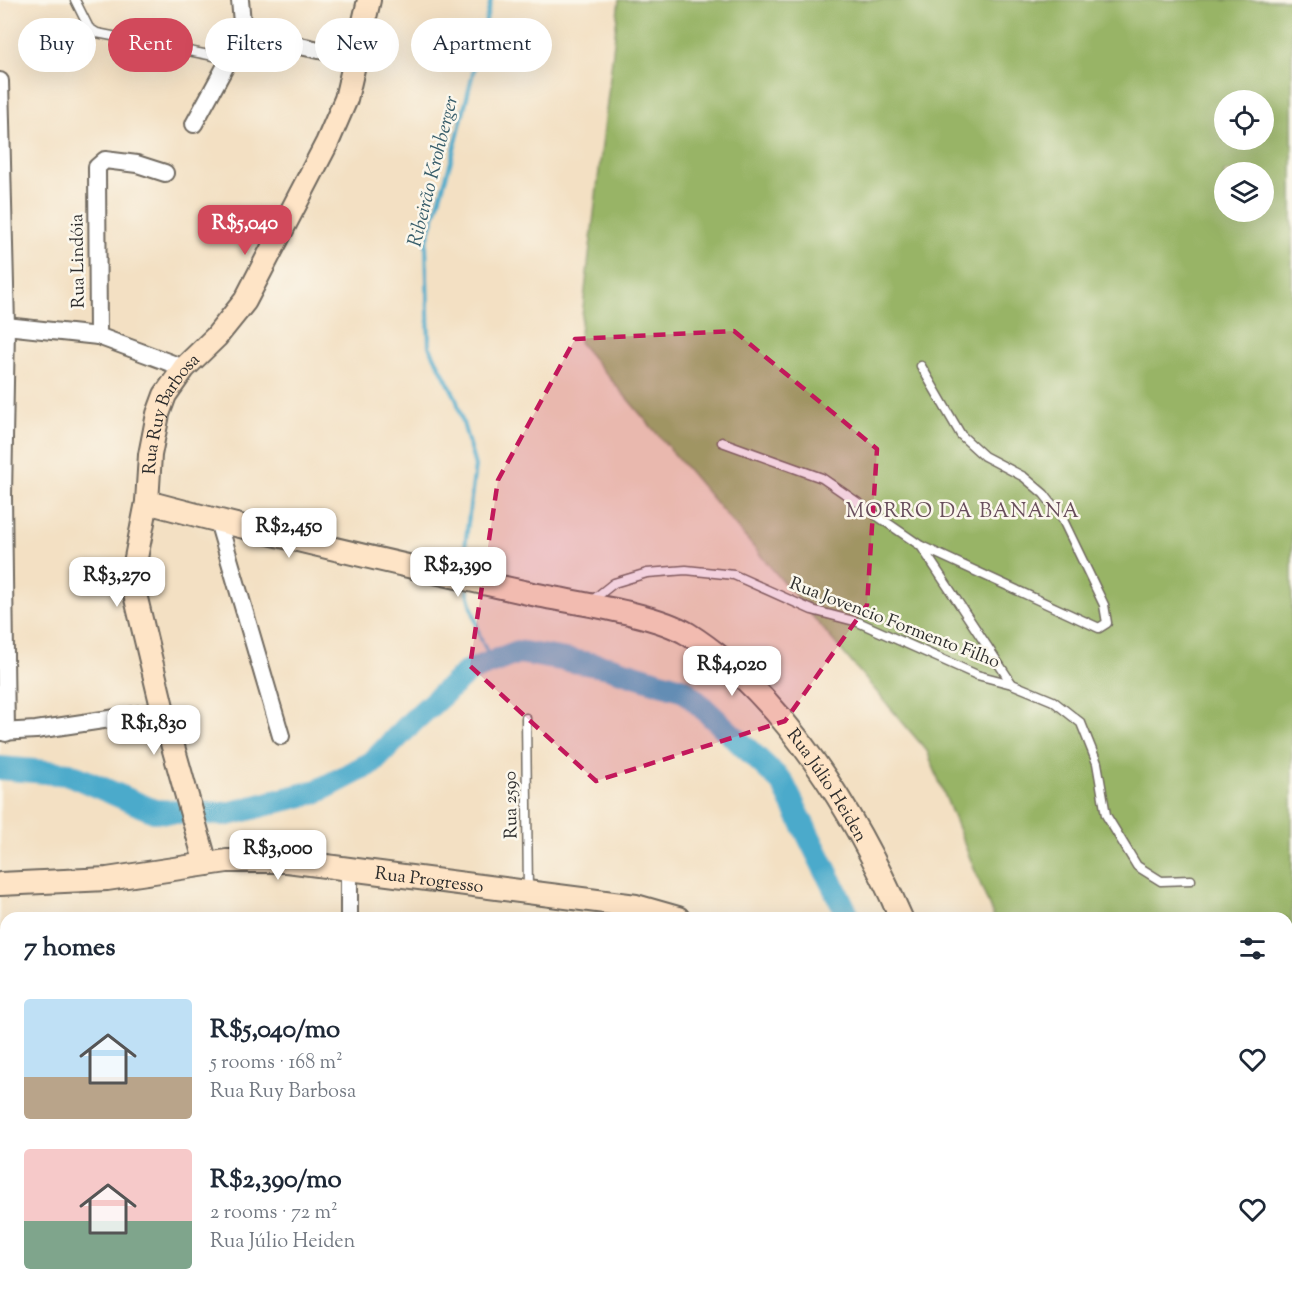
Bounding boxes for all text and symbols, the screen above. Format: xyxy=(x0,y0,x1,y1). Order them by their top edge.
chip: Buy xyxy=(18,18,96,72)
chip: Rent xyxy=(108,18,193,72)
chip: Filters xyxy=(205,18,303,72)
chip: New xyxy=(315,18,399,72)
chip: Apartment xyxy=(411,18,552,72)
map controls xyxy=(1214,90,1274,222)
button: locate xyxy=(1214,90,1274,150)
water label: Ribeirão Krohberger xyxy=(402,93,467,250)
button: layers xyxy=(1214,162,1274,222)
pin: R$5,040 xyxy=(190,205,300,256)
text: R$5,040 xyxy=(212,210,278,239)
street label: Rua Lindóia xyxy=(65,213,93,308)
street label: Rua Ruy Barbosa xyxy=(138,348,207,475)
district label: MORRO DA BANANA xyxy=(846,498,1080,527)
pin: R$2,450 xyxy=(234,508,344,559)
text: R$2,450 xyxy=(256,513,322,542)
pin: R$2,390 xyxy=(403,547,513,598)
text: R$2,390 xyxy=(424,552,492,581)
pin: R$3,270 xyxy=(62,557,172,608)
text: R$3,270 xyxy=(83,562,151,591)
street label: Rua Jovencio Formento Filho xyxy=(785,572,1004,676)
pin: R$4,020 xyxy=(677,646,787,697)
text: R$4,020 xyxy=(697,651,767,680)
pin: R$1,830 xyxy=(99,705,209,756)
text: R$1,830 xyxy=(121,710,187,739)
street label: Rua Júlio Heiden xyxy=(779,724,873,848)
street label: Rua 2590 xyxy=(498,771,526,839)
pin: R$3,000 xyxy=(223,830,333,881)
text: R$3,000 xyxy=(243,835,313,864)
street label: Rua Progresso xyxy=(373,861,485,901)
text: 7 homes xyxy=(24,930,115,967)
icon: filters xyxy=(1236,932,1269,965)
text: R$5,040/mo xyxy=(210,1012,340,1049)
icon: home xyxy=(72,1023,144,1095)
icon: heart xyxy=(1236,1043,1269,1076)
text: 5 rooms · 168 m² xyxy=(210,1049,343,1078)
text: Rua Ruy Barbosa xyxy=(210,1078,356,1107)
text: R$2,390/mo xyxy=(210,1162,342,1199)
icon: home xyxy=(72,1173,144,1245)
icon: heart xyxy=(1236,1193,1269,1226)
text: 2 rooms · 72 m² xyxy=(210,1199,338,1228)
text: Rua Júlio Heiden xyxy=(210,1228,355,1257)

